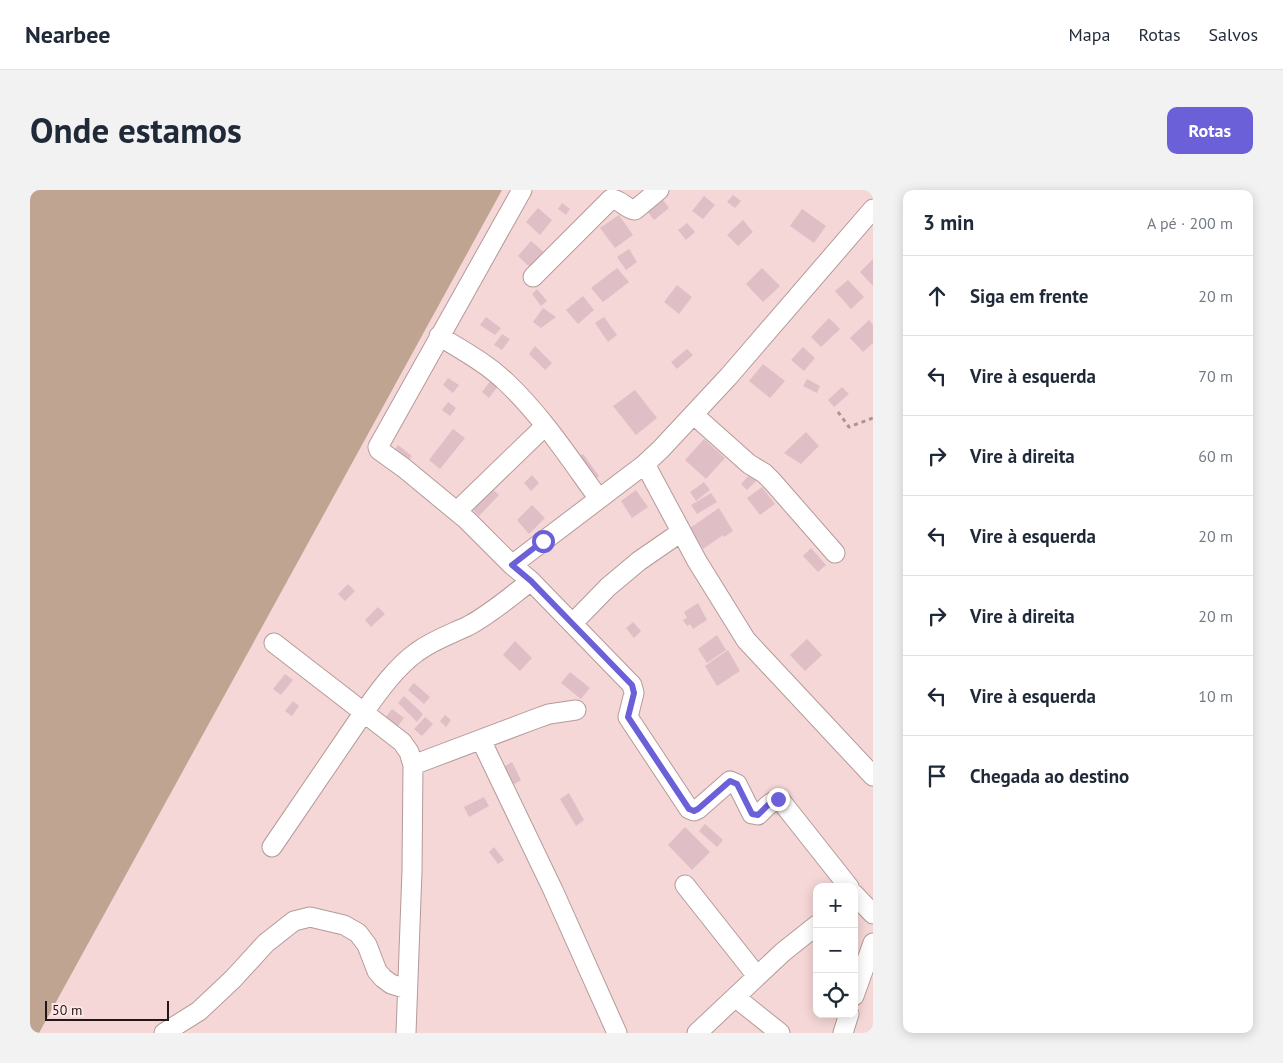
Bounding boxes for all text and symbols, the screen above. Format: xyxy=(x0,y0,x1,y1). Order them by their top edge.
text: Nearbee xyxy=(25,19,110,50)
text: Mapa xyxy=(1069,23,1110,46)
text: Rotas xyxy=(1138,23,1181,46)
text: Salvos xyxy=(1209,23,1258,46)
text: Onde estamos xyxy=(30,107,242,153)
button: Rotas xyxy=(1167,107,1253,154)
text: 3 min xyxy=(923,209,974,236)
text: A pé · 200 m xyxy=(1147,213,1233,233)
icon: ahead xyxy=(923,282,951,310)
text: Siga em frente xyxy=(970,284,1088,308)
text: 20 m xyxy=(1198,286,1233,306)
icon: left xyxy=(923,362,951,390)
text: Vire à esquerda xyxy=(970,364,1096,388)
text: 70 m xyxy=(1198,366,1233,386)
icon: right xyxy=(923,442,951,470)
text: Vire à direita xyxy=(970,444,1075,468)
text: 60 m xyxy=(1198,446,1233,466)
icon: left xyxy=(923,522,951,550)
text: Vire à esquerda xyxy=(970,524,1096,548)
text: 20 m xyxy=(1198,526,1233,546)
route start xyxy=(532,530,555,553)
icon: right xyxy=(923,602,951,630)
text: Vire à direita xyxy=(970,604,1075,628)
text: 20 m xyxy=(1198,606,1233,626)
icon: left xyxy=(923,682,951,710)
text: Vire à esquerda xyxy=(970,684,1096,708)
text: 10 m xyxy=(1198,686,1233,706)
icon: arrive xyxy=(923,762,951,790)
text: Chegada ao destino xyxy=(970,764,1129,788)
route end xyxy=(767,788,790,811)
map controls xyxy=(813,883,858,1018)
button: + xyxy=(813,883,858,928)
button: − xyxy=(813,928,858,973)
button: locate xyxy=(813,973,858,1018)
scale bar xyxy=(45,998,169,1021)
text: 50 m xyxy=(52,1001,82,1019)

